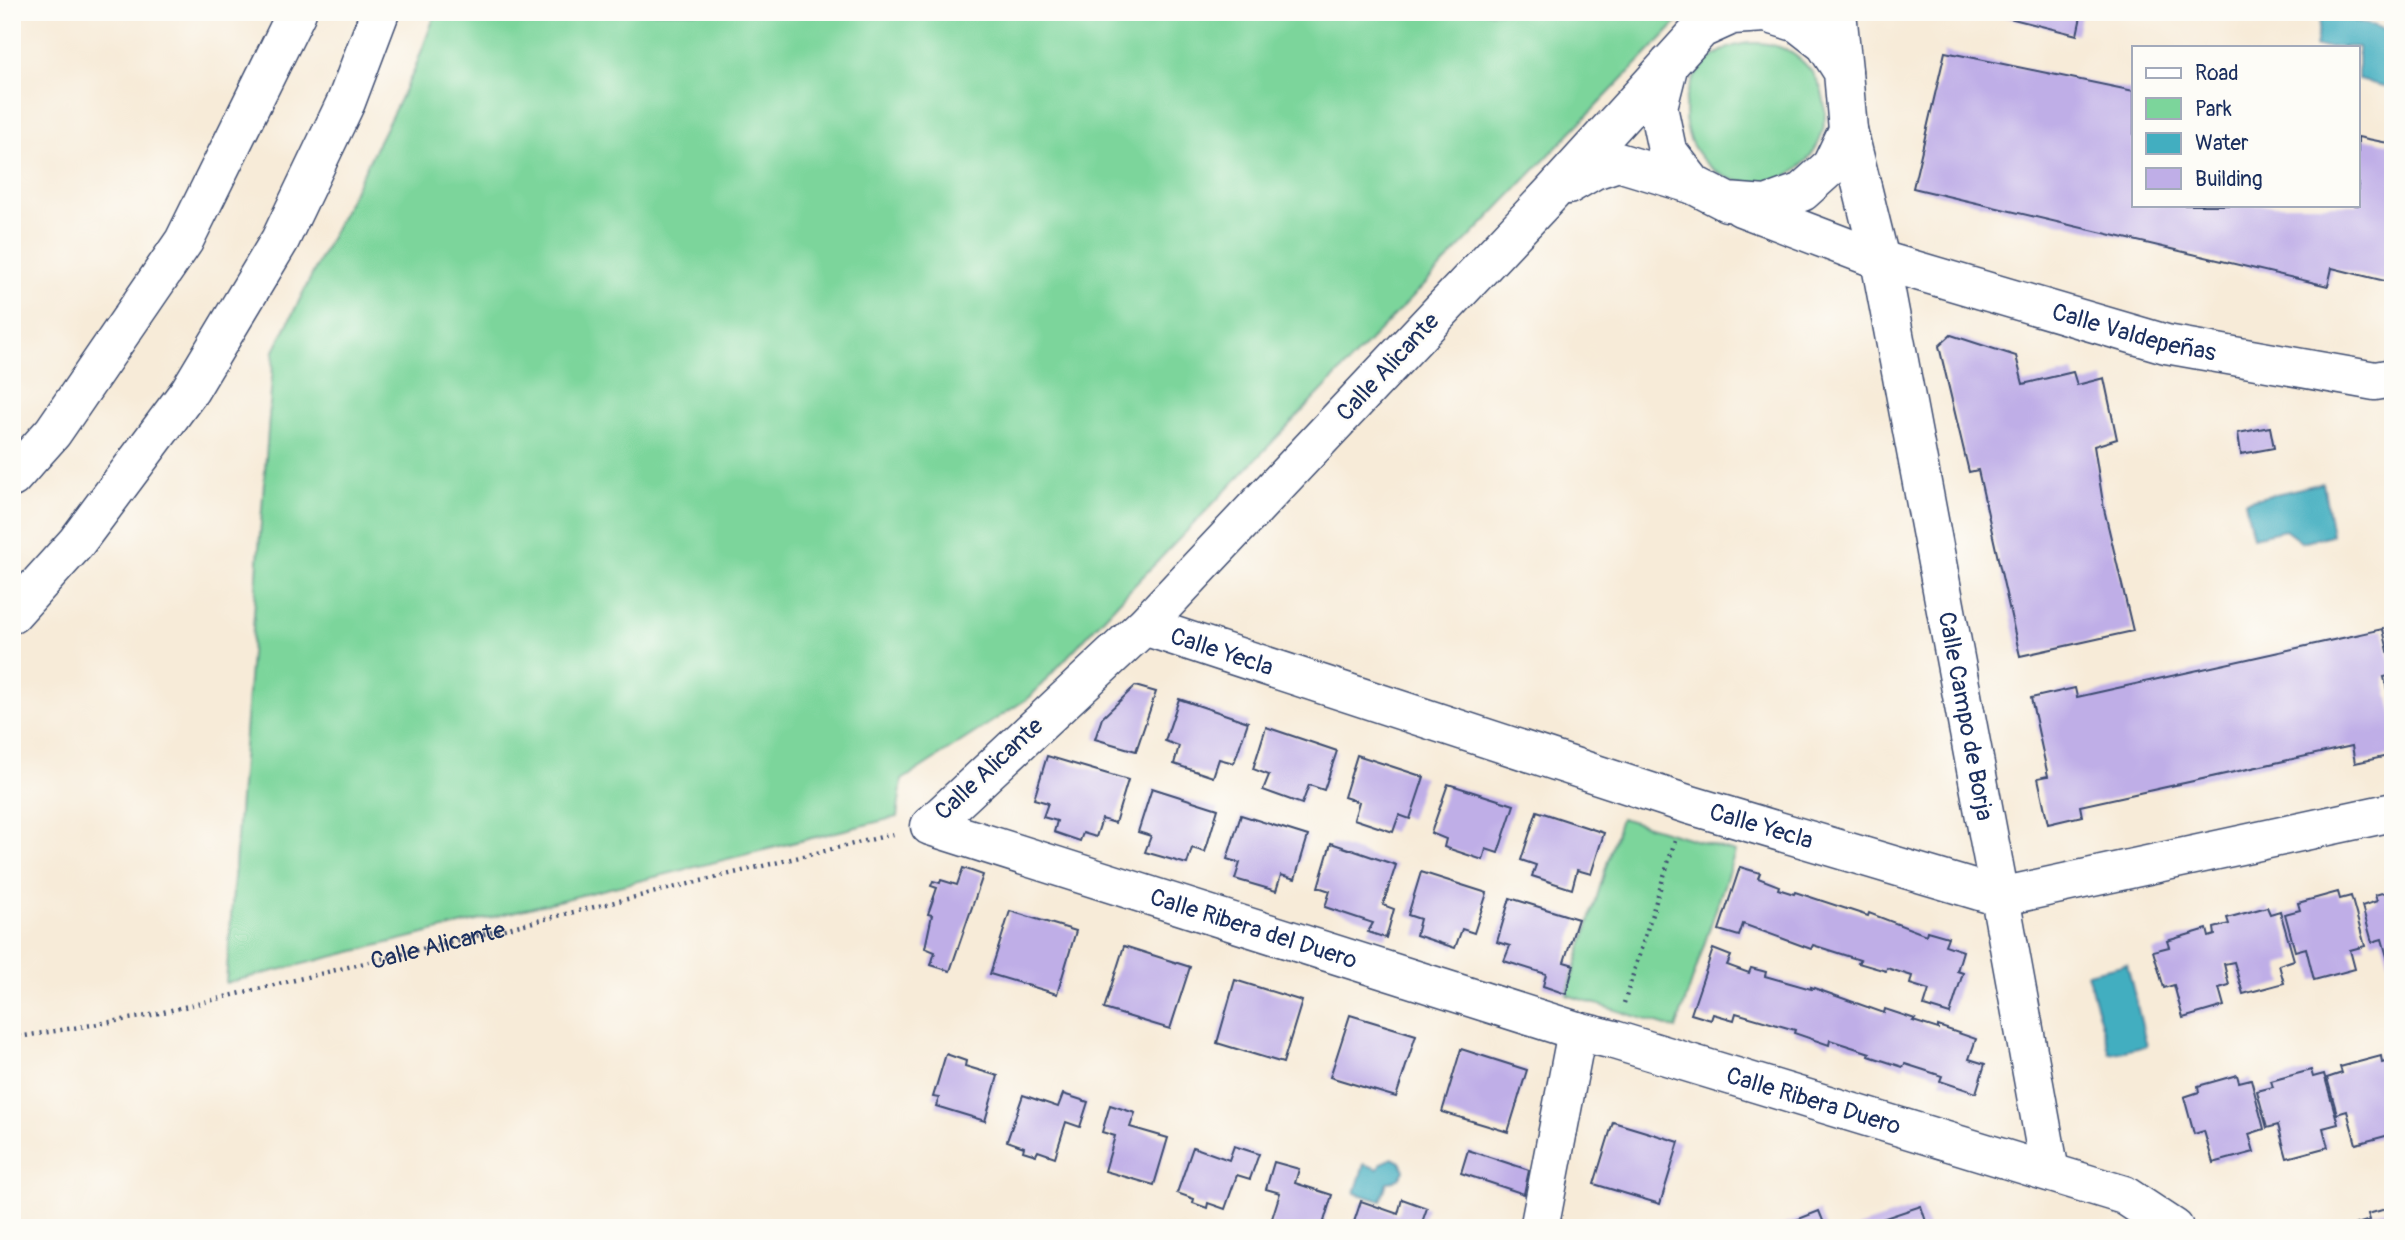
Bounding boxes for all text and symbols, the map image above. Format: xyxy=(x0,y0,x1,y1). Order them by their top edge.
legend xyxy=(2132,46,2360,206)
text: Road xyxy=(2195,60,2239,87)
text: Park xyxy=(2195,96,2232,123)
text: Water xyxy=(2195,130,2249,157)
text: Building xyxy=(2195,166,2262,193)
street label: Calle Valdepeñas xyxy=(2049,297,2218,367)
street label: Calle Alicante xyxy=(1331,307,1446,427)
street label: Calle Campo de Borja xyxy=(1932,609,2000,823)
street label: Calle Yecla xyxy=(1167,621,1277,682)
street label: Calle Alicante xyxy=(929,711,1049,826)
street label: Calle Yecla xyxy=(1706,797,1817,855)
street label: Calle Ribera del Duero xyxy=(1146,882,1361,975)
street label: Calle Alicante xyxy=(367,915,508,976)
street label: Calle Ribera Duero xyxy=(1723,1061,1904,1141)

